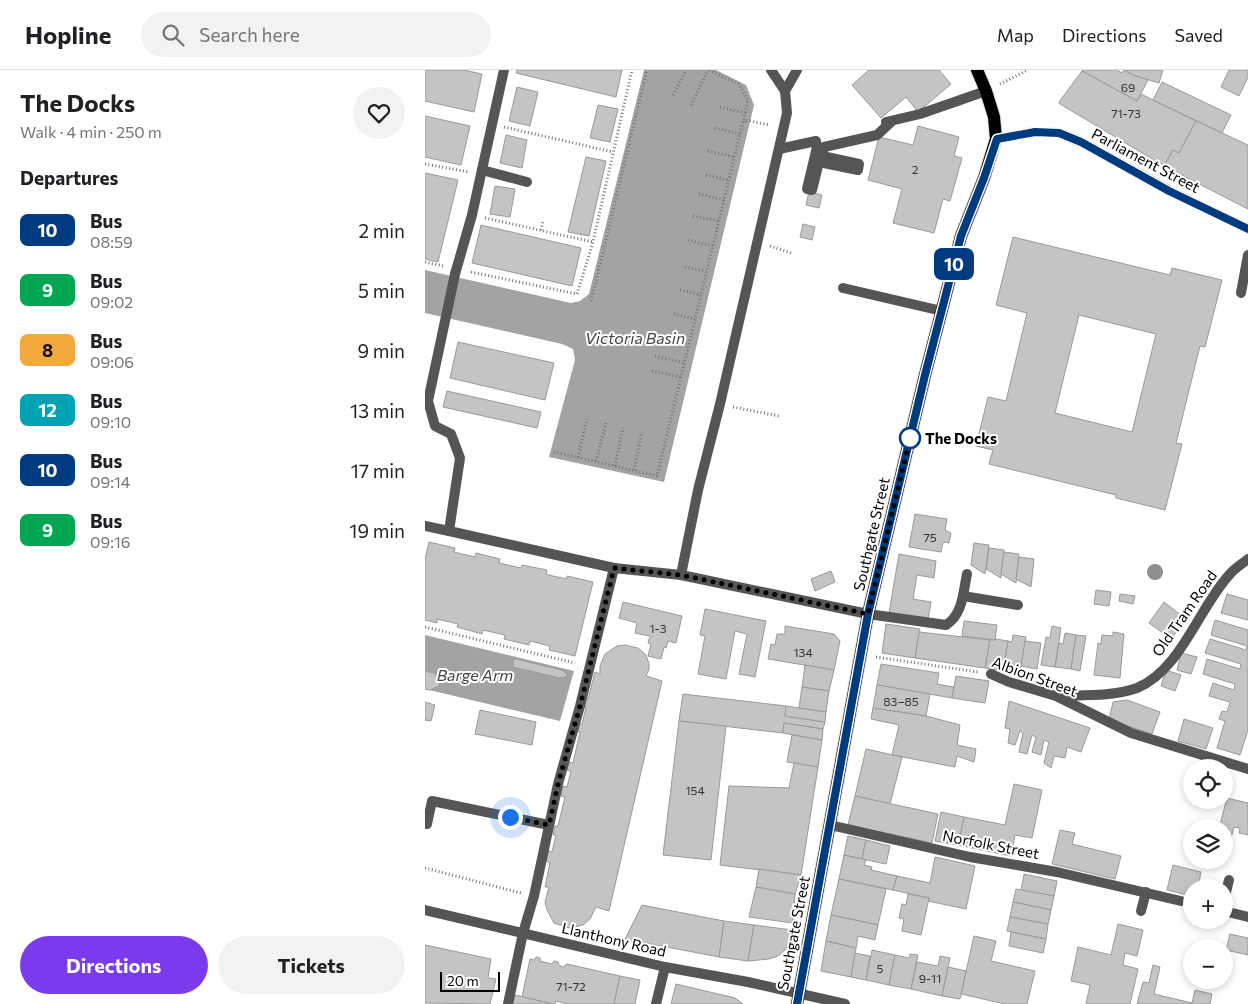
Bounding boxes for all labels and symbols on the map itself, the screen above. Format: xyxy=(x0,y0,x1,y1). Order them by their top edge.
house number: 69 xyxy=(1121,80,1135,94)
house number: 71-73 xyxy=(1111,106,1141,120)
street label: Parliament Street xyxy=(1089,124,1203,196)
house number: 2 xyxy=(912,162,919,176)
line badge: 10 xyxy=(931,248,977,280)
water label: Victoria Basin xyxy=(585,328,685,347)
marker: The Docks xyxy=(899,427,921,449)
place label: The Docks xyxy=(925,429,997,447)
street label: Southgate Street xyxy=(849,475,893,593)
house number: 75 xyxy=(923,530,937,544)
street label: Old Tram Road xyxy=(1148,567,1220,659)
house number: 1-3 xyxy=(649,621,667,635)
house number: 134 xyxy=(793,645,813,659)
street label: Albion Street xyxy=(990,652,1080,700)
water label: Barge Arm xyxy=(437,665,513,684)
house number: 83–85 xyxy=(883,694,919,708)
house number: 154 xyxy=(685,783,705,797)
your location xyxy=(498,805,523,830)
street label: Norfolk Street xyxy=(941,826,1041,862)
street label: Southgate Street xyxy=(773,874,813,992)
street label: Llanthony Road xyxy=(560,918,668,960)
house number: 5 xyxy=(877,961,884,975)
scale bar xyxy=(440,969,500,992)
house number: 9-11 xyxy=(919,971,941,985)
house number: 71-72 xyxy=(556,979,586,993)

